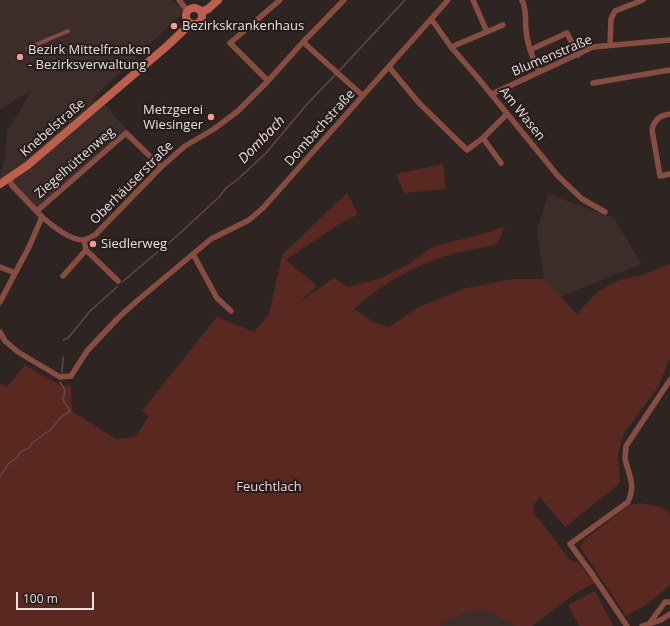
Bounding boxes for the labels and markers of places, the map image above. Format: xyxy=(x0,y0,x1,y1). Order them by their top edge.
place label: Bezirkskrankenhaus xyxy=(182,18,304,34)
marker: Bezirkskrankenhaus xyxy=(169,21,179,31)
place label: Bezirk Mittelfranken - Bezirksverwaltung xyxy=(28,42,150,73)
marker: Bezirk Mittelfranken - Bezirksverwaltung xyxy=(15,52,25,62)
place label: Metzgerei Wiesinger xyxy=(143,102,203,133)
marker: Metzgerei Wiesinger xyxy=(206,112,216,122)
place label: Siedlerweg xyxy=(101,236,167,252)
marker: Siedlerweg xyxy=(88,239,98,249)

